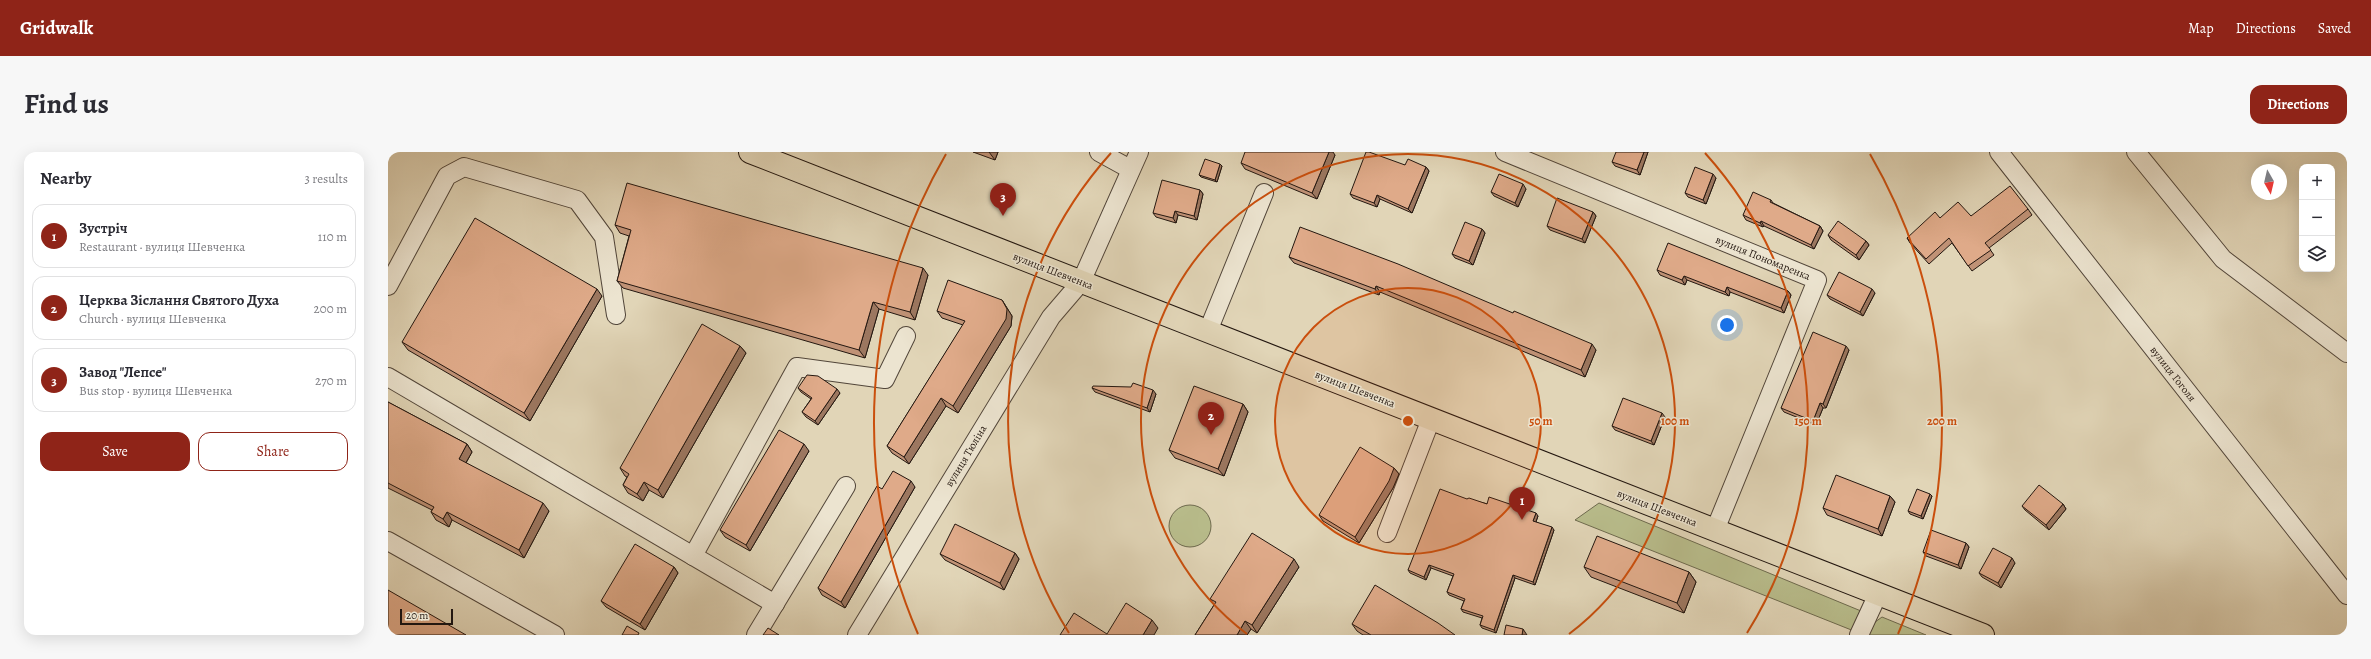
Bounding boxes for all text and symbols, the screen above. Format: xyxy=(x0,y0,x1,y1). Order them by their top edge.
text: Gridwalk xyxy=(20,15,93,41)
text: Map xyxy=(2188,19,2214,38)
text: Directions xyxy=(2236,19,2296,38)
text: Saved xyxy=(2318,19,2351,38)
text: Find us xyxy=(24,85,109,123)
button: Directions xyxy=(2250,85,2347,124)
north arrow xyxy=(2251,164,2287,200)
map controls xyxy=(2299,164,2335,272)
button: + xyxy=(2299,164,2335,200)
text: Nearby xyxy=(40,167,91,190)
text: 3 results xyxy=(304,170,348,187)
pin: 3 xyxy=(990,183,1016,216)
button: − xyxy=(2299,200,2335,236)
text: Зустріч xyxy=(79,218,127,238)
text: 1 xyxy=(52,228,56,245)
text: 110 m xyxy=(318,228,347,245)
street label: вулиця Пономаренка xyxy=(1713,232,1814,284)
button: layers xyxy=(2299,236,2335,272)
text: Restaurant · вулиця Шевченка xyxy=(79,238,245,255)
street label: вулиця Шевченка xyxy=(1011,249,1096,294)
text: Церква Зіслання Святого Духа xyxy=(79,290,279,310)
text: 2 xyxy=(51,300,57,317)
text: 200 m xyxy=(314,300,347,317)
text: Church · вулиця Шевченка xyxy=(79,310,226,327)
your location xyxy=(1717,315,1737,335)
street label: вулиця Гоголя xyxy=(2146,343,2200,405)
text: Завод "Лепсе" xyxy=(79,362,167,382)
street label: вулиця Шевченка xyxy=(1313,367,1398,412)
text: 3 xyxy=(51,372,57,389)
text: 270 m xyxy=(315,372,347,389)
text: Bus stop · вулиця Шевченка xyxy=(79,382,232,399)
pin: 2 xyxy=(1198,402,1224,435)
text: 50 m xyxy=(1529,413,1553,429)
text: 100 m xyxy=(1661,413,1689,429)
text: 150 m xyxy=(1794,413,1822,429)
text: 200 m xyxy=(1927,413,1957,429)
centre of rings xyxy=(1401,414,1415,428)
street label: вулиця Тюліна xyxy=(942,422,991,490)
button: Save xyxy=(40,432,190,471)
button: Share xyxy=(198,432,348,471)
street label: вулиця Шевченка xyxy=(1615,486,1700,531)
pin: 1 xyxy=(1509,487,1535,520)
scale bar xyxy=(400,607,453,626)
text: 20 m xyxy=(406,608,428,623)

